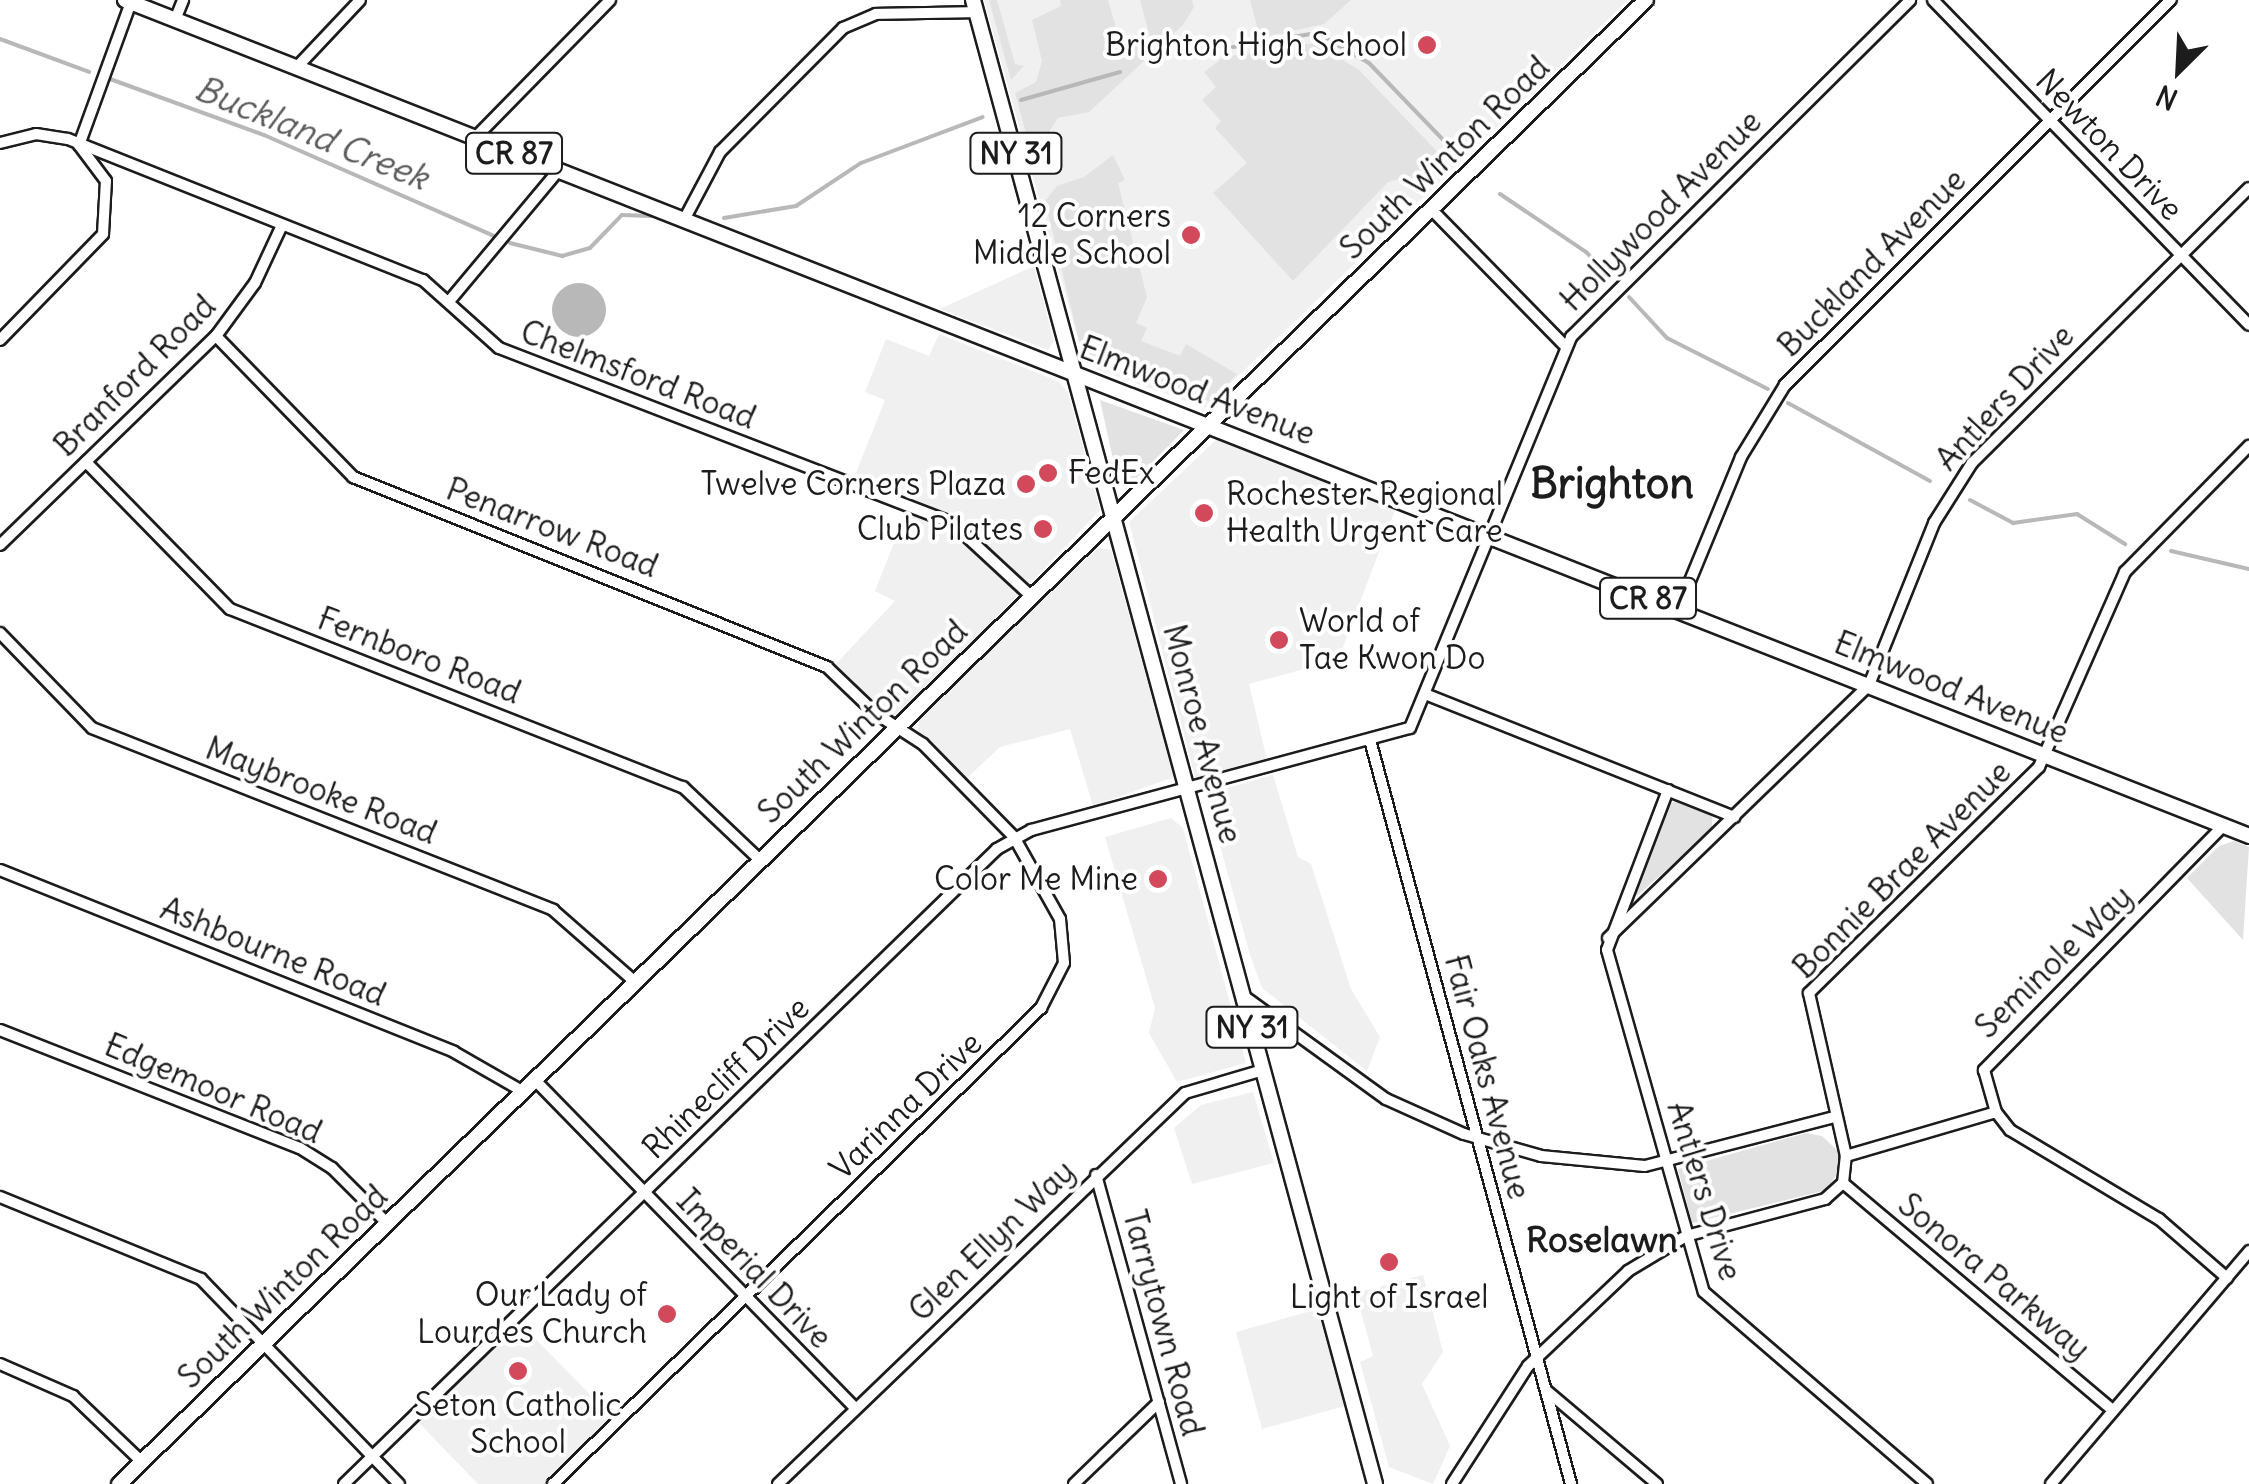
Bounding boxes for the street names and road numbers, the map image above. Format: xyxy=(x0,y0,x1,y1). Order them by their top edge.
street label: South Winton Road xyxy=(1332,48,1558,268)
street label: Newton Drive xyxy=(2028,62,2190,228)
street label: Hollywood Avenue xyxy=(1553,103,1769,319)
road number: CR 87 xyxy=(464,128,564,178)
road number: NY 31 xyxy=(968,128,1064,178)
street label: Buckland Avenue xyxy=(1770,161,1974,365)
street label: Branford Road xyxy=(46,287,224,465)
street label: Chelmsford Road xyxy=(515,312,761,438)
street label: Antlers Drive xyxy=(1928,317,2082,479)
street label: Elmwood Avenue xyxy=(1074,329,1320,453)
street label: Penarrow Road xyxy=(441,470,663,586)
road number: CR 87 xyxy=(1598,573,1698,623)
street label: Fernboro Road xyxy=(312,600,526,712)
street label: South Winton Road xyxy=(750,612,976,832)
street label: Monroe Avenue xyxy=(1154,620,1250,848)
street label: Elmwood Avenue xyxy=(1829,624,2073,752)
street label: Maybrooke Road xyxy=(200,729,442,853)
street label: Bonnie Brae Avenue xyxy=(1785,753,2019,987)
street label: Seminole Way xyxy=(1968,878,2140,1046)
street label: Ashbourne Road xyxy=(155,889,391,1015)
street label: Fair Oaks Avenue xyxy=(1436,951,1538,1203)
street label: Rhinecliff Drive xyxy=(635,989,817,1167)
road number: NY 31 xyxy=(1204,1002,1300,1052)
street label: Varinna Drive xyxy=(822,1024,990,1188)
street label: Edgemoor Road xyxy=(99,1026,327,1152)
street label: Antlers Drive xyxy=(1659,1097,1749,1285)
street label: Glen Ellyn Way xyxy=(901,1152,1083,1330)
street label: South Winton Road xyxy=(170,1177,396,1397)
street label: Imperial Drive xyxy=(669,1181,839,1357)
street label: Sonora Parkway xyxy=(1890,1186,2098,1368)
street label: Tarrytown Road xyxy=(1114,1206,1212,1440)

